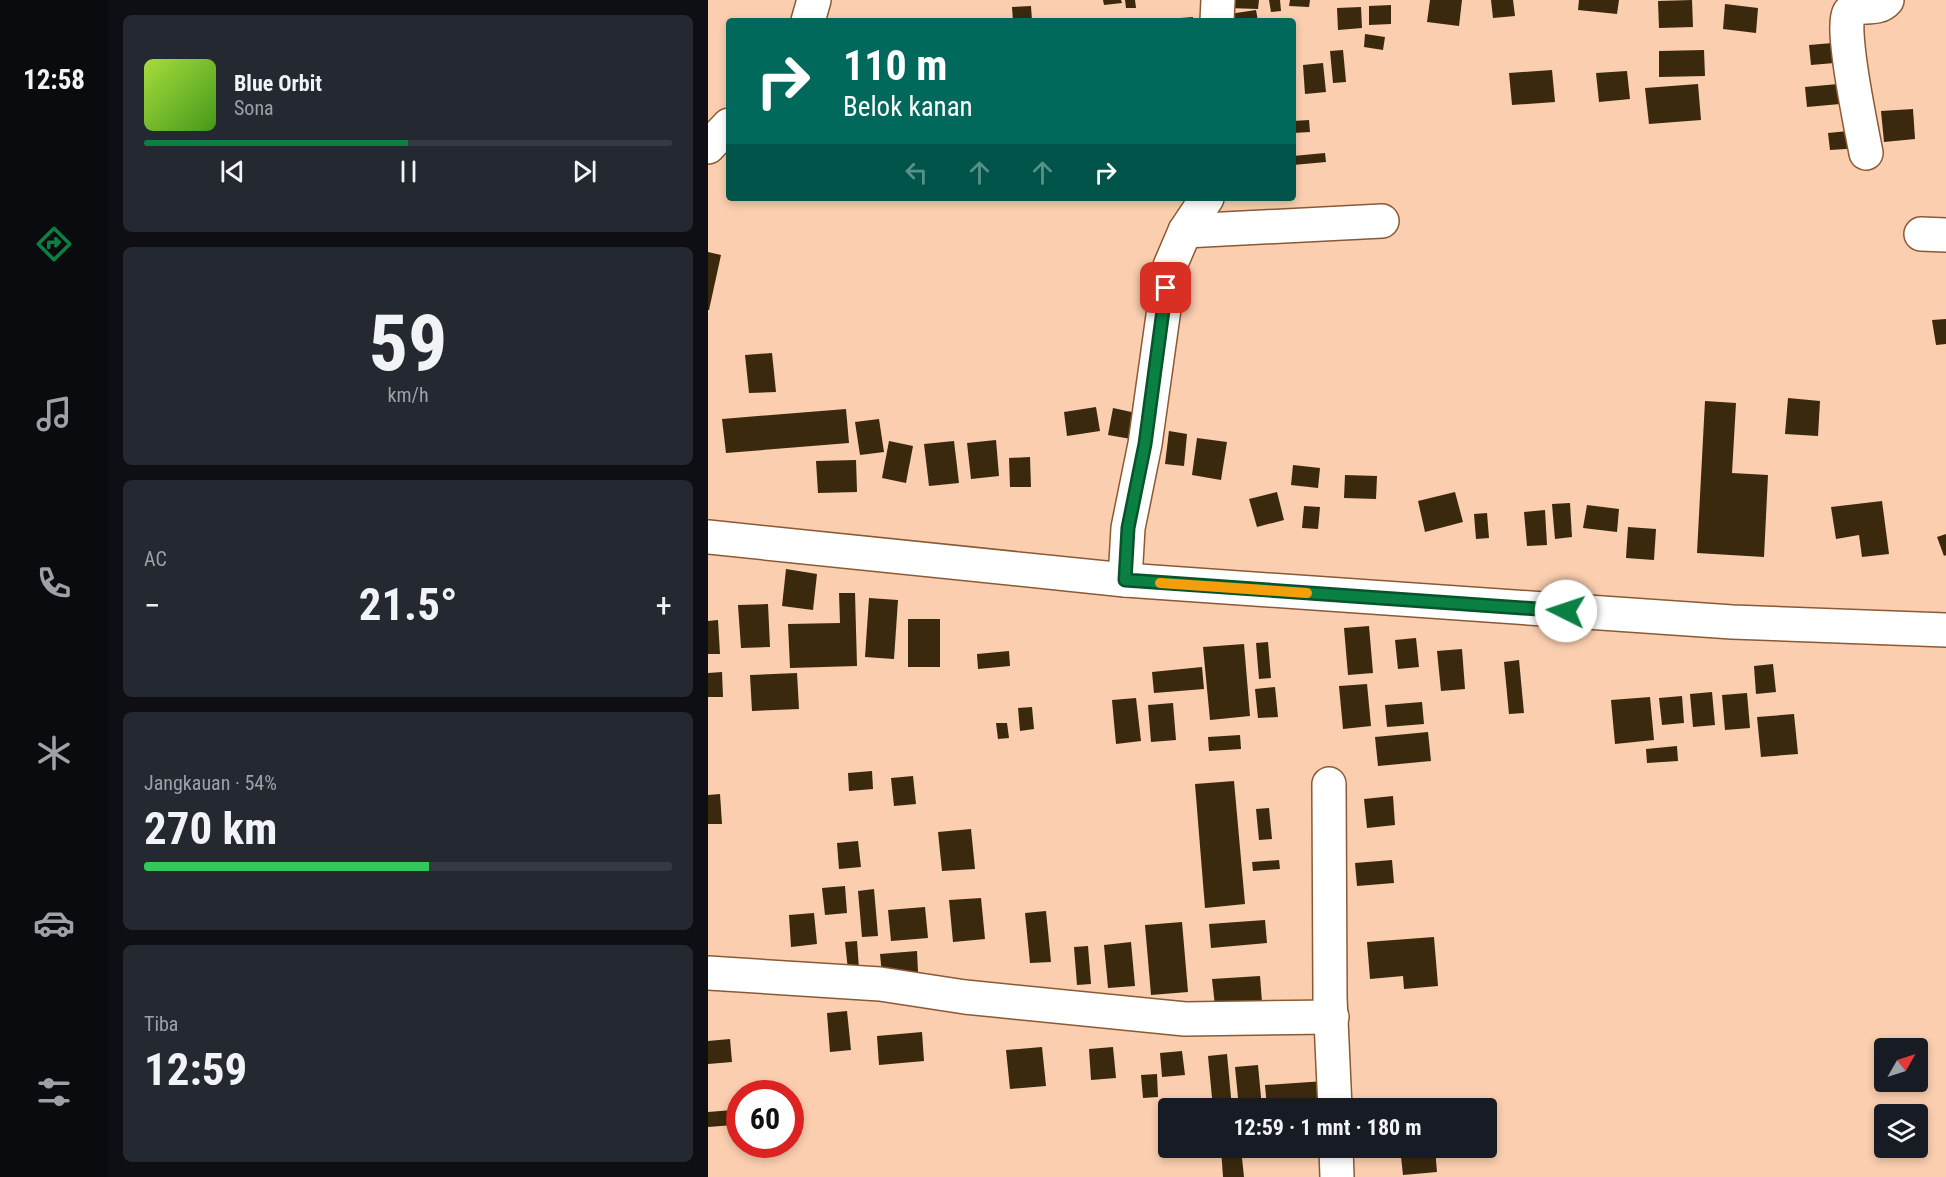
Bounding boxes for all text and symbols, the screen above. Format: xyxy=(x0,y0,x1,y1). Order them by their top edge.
text: 110 m xyxy=(843,41,948,90)
icon: right xyxy=(744,42,822,120)
text: 12:58 xyxy=(23,64,85,96)
text: Blue Orbit xyxy=(234,71,322,96)
text: Belok kanan xyxy=(843,91,973,123)
text: Sona xyxy=(234,96,274,120)
icon: previous xyxy=(216,155,249,188)
icon: pause xyxy=(392,155,425,188)
icon: next xyxy=(568,155,601,188)
icon: left xyxy=(900,156,933,189)
icon: ahead xyxy=(963,156,996,189)
icon: ahead xyxy=(1026,156,1059,189)
icon: right xyxy=(1089,156,1122,189)
icon: directions xyxy=(33,223,75,265)
pin xyxy=(1140,262,1191,313)
icon: arrive xyxy=(1149,271,1182,304)
text: 59 xyxy=(369,298,447,389)
text: km/h xyxy=(387,383,429,407)
icon: music xyxy=(33,393,75,435)
text: AC xyxy=(144,547,167,571)
icon: phone xyxy=(33,562,75,604)
text: 21.5° xyxy=(359,578,457,631)
position arrow xyxy=(1534,579,1598,643)
text: − xyxy=(144,586,161,625)
text: + xyxy=(656,586,672,625)
icon: climate xyxy=(33,732,75,774)
text: Jangkauan · 54% xyxy=(144,771,277,795)
text: 270 km xyxy=(144,802,277,855)
icon: car xyxy=(33,902,75,944)
text: Tiba xyxy=(144,1012,178,1036)
north arrow xyxy=(1874,1038,1928,1092)
map controls xyxy=(1874,1038,1928,1158)
text: 12:59 xyxy=(144,1043,247,1096)
icon: filters xyxy=(33,1071,75,1113)
speed limit sign: 60 xyxy=(726,1080,804,1158)
button: layers xyxy=(1874,1104,1928,1158)
text: 12:59 · 1 mnt · 180 m xyxy=(1233,1115,1422,1140)

